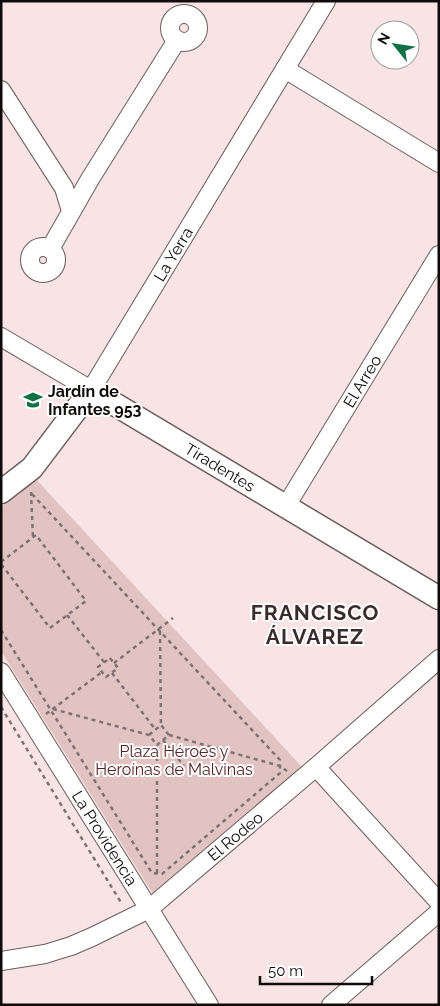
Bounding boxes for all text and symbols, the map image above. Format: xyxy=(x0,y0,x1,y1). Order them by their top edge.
north arrow xyxy=(370,20,420,70)
text: N xyxy=(374,30,393,47)
street label: La Yerra xyxy=(150,224,197,285)
street label: El Arreo xyxy=(339,352,385,411)
place label: Jardín de Infantes 953 xyxy=(48,382,142,419)
school or university icon: Jardín de Infantes 953 xyxy=(22,389,44,411)
street label: Tiradentes xyxy=(181,439,259,496)
district label: FRANCISCO ÁLVAREZ xyxy=(251,600,379,649)
park label: Plaza Héroes y Heroínas de Malvinas xyxy=(95,742,253,779)
street label: La Providencia xyxy=(68,787,141,889)
street label: El Rodeo xyxy=(204,808,267,865)
scale bar xyxy=(260,954,372,986)
text: 50 m xyxy=(268,962,303,980)

